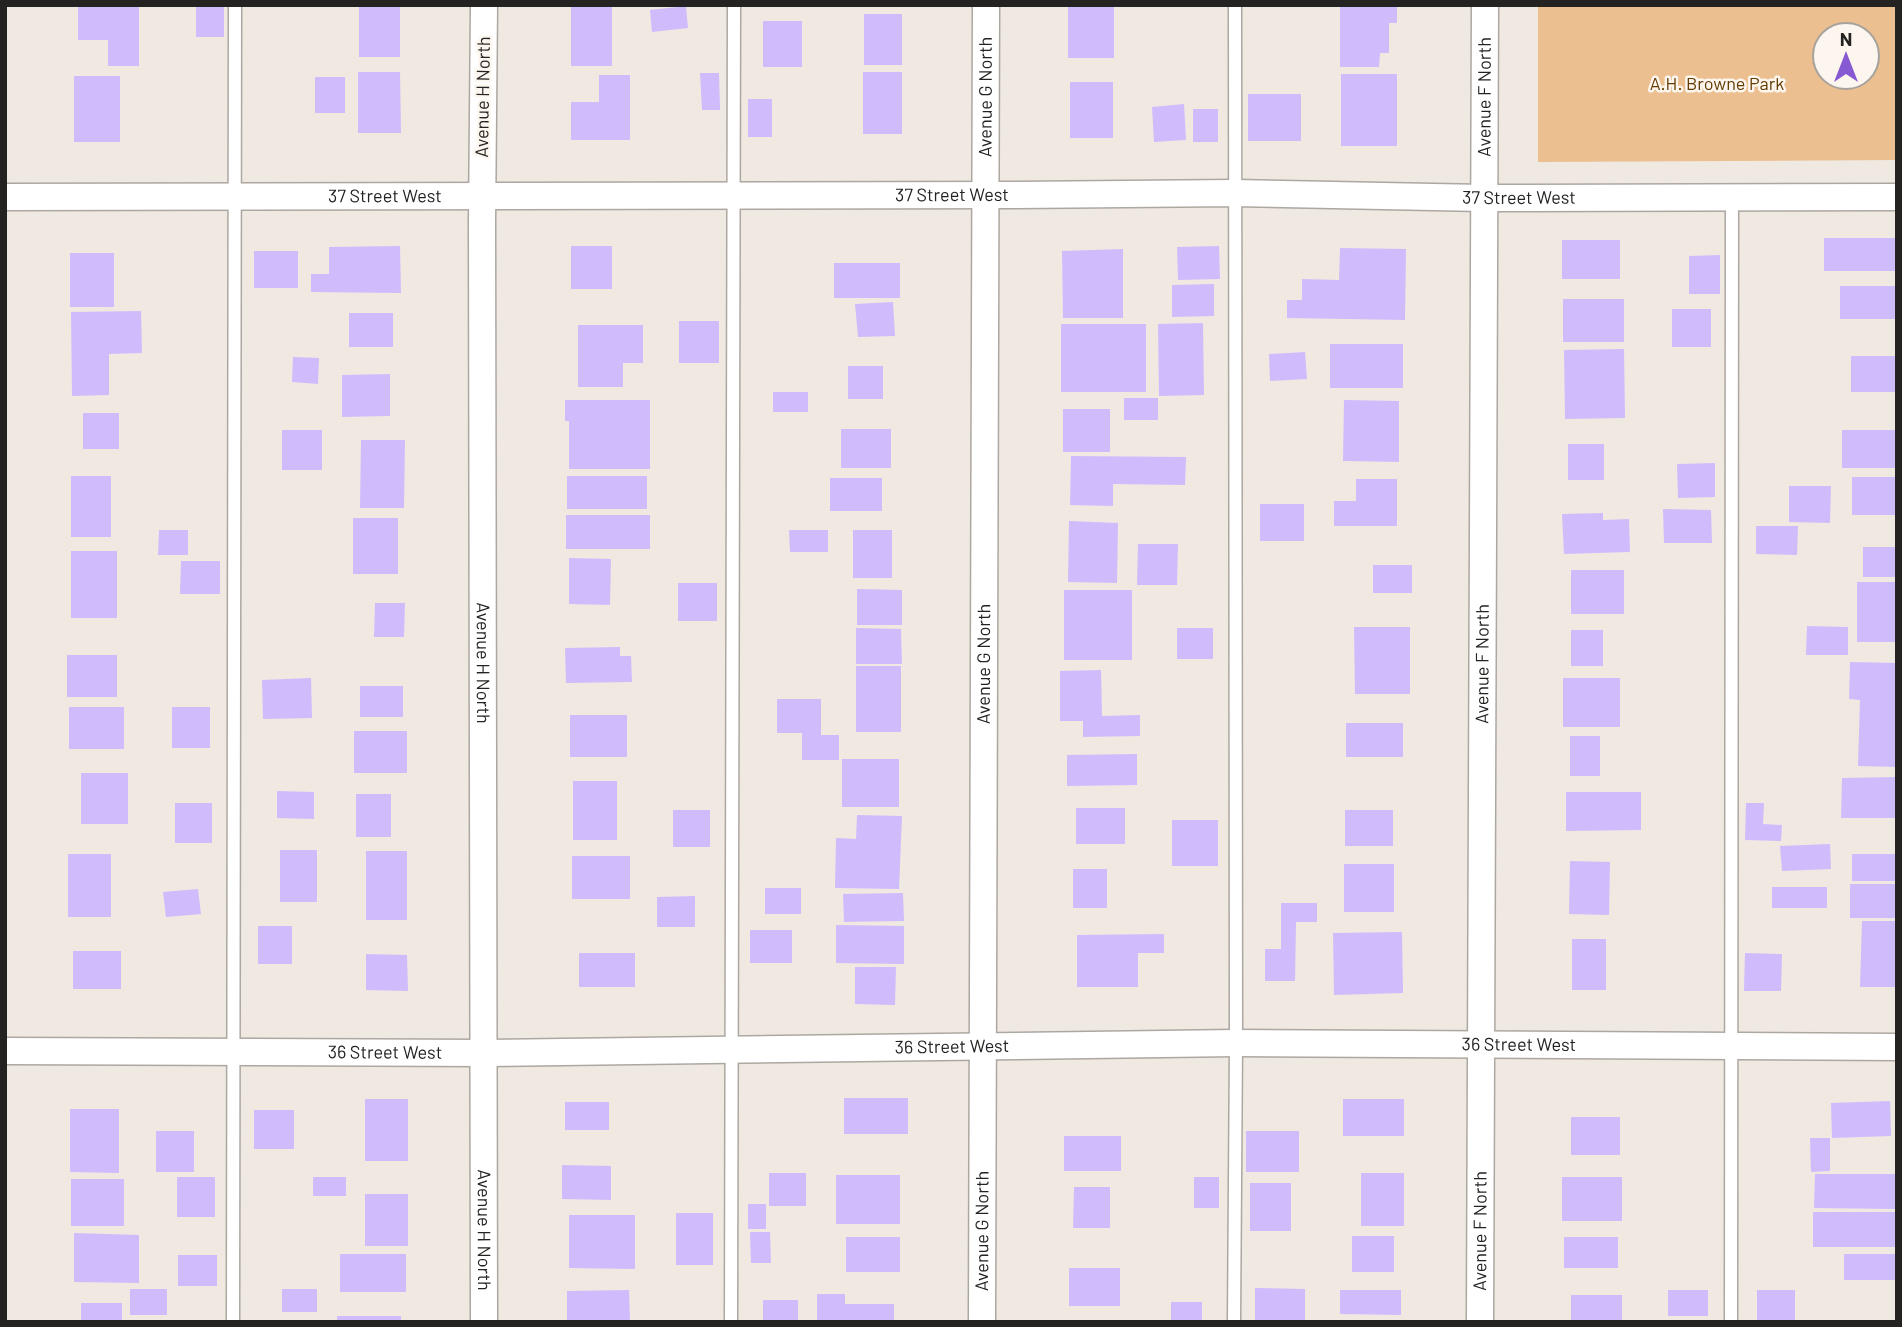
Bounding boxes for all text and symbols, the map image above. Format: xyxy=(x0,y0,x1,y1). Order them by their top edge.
north arrow xyxy=(1811,21,1881,91)
text: N xyxy=(1840,27,1852,50)
street label: Avenue H North xyxy=(470,36,494,158)
street label: Avenue G North xyxy=(974,37,996,157)
street label: Avenue F North xyxy=(1472,37,1495,157)
park label: A.H. Browne Park xyxy=(1650,72,1784,94)
street label: 37 Street West xyxy=(895,183,1009,205)
street label: 37 Street West xyxy=(328,184,442,206)
street label: 37 Street West xyxy=(1462,186,1576,208)
street label: Avenue H North xyxy=(473,602,495,724)
street label: Avenue G North xyxy=(972,604,994,724)
street label: Avenue F North xyxy=(1470,604,1493,724)
street label: 36 Street West xyxy=(1462,1032,1576,1055)
street label: 36 Street West xyxy=(895,1034,1009,1058)
street label: 36 Street West xyxy=(328,1040,442,1063)
street label: Avenue H North xyxy=(474,1169,496,1291)
street label: Avenue G North xyxy=(970,1171,992,1291)
street label: Avenue F North xyxy=(1468,1171,1491,1291)

